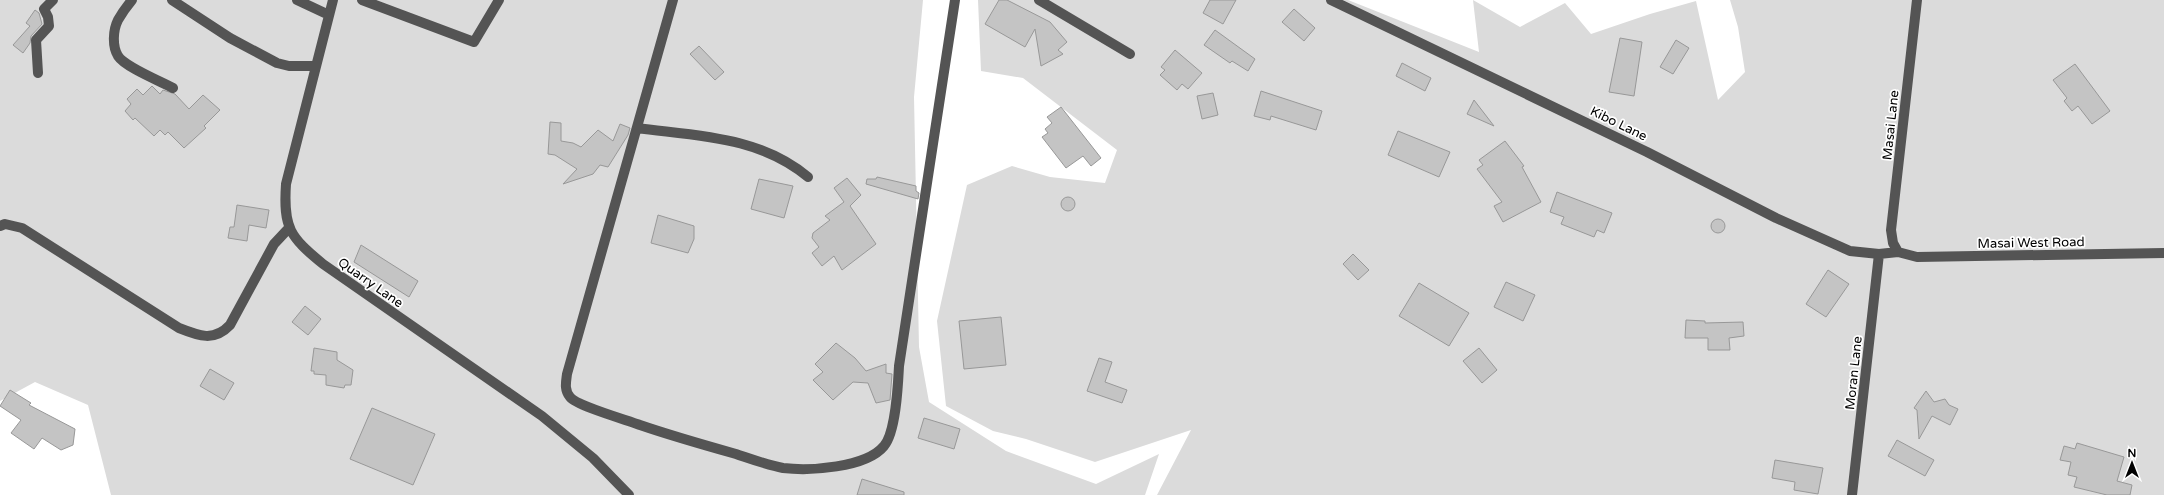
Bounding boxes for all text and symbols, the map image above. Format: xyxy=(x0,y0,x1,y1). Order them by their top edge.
street label: Masai Lane xyxy=(1879,89,1903,161)
street label: Kibo Lane xyxy=(1587,103,1650,145)
street label: Masai West Road xyxy=(1977,234,2085,252)
street label: Quarry Lane xyxy=(335,254,406,311)
street label: Moran Lane xyxy=(1842,336,1866,411)
north arrow xyxy=(2112,443,2152,483)
text: N xyxy=(2128,447,2136,460)

